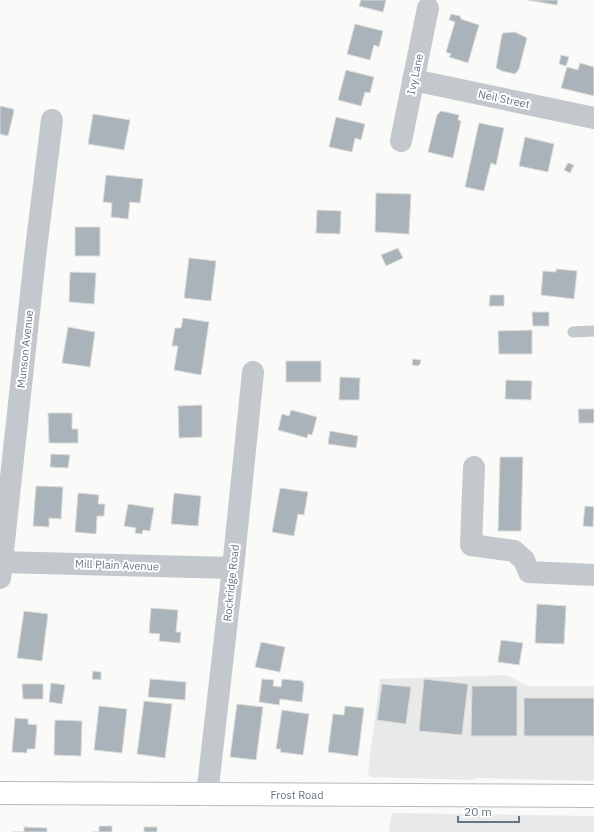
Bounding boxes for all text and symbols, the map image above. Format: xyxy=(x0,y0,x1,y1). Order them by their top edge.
street label: Ivy Lane xyxy=(404,52,426,96)
street label: Neil Street xyxy=(477,87,531,111)
street label: Munson Avenue xyxy=(14,309,36,389)
street label: Rockridge Road xyxy=(220,544,242,622)
street label: Mill Plain Avenue xyxy=(75,557,159,573)
street label: Frost Road xyxy=(270,788,324,802)
scale bar xyxy=(458,798,519,824)
text: 20 m xyxy=(464,804,492,819)

